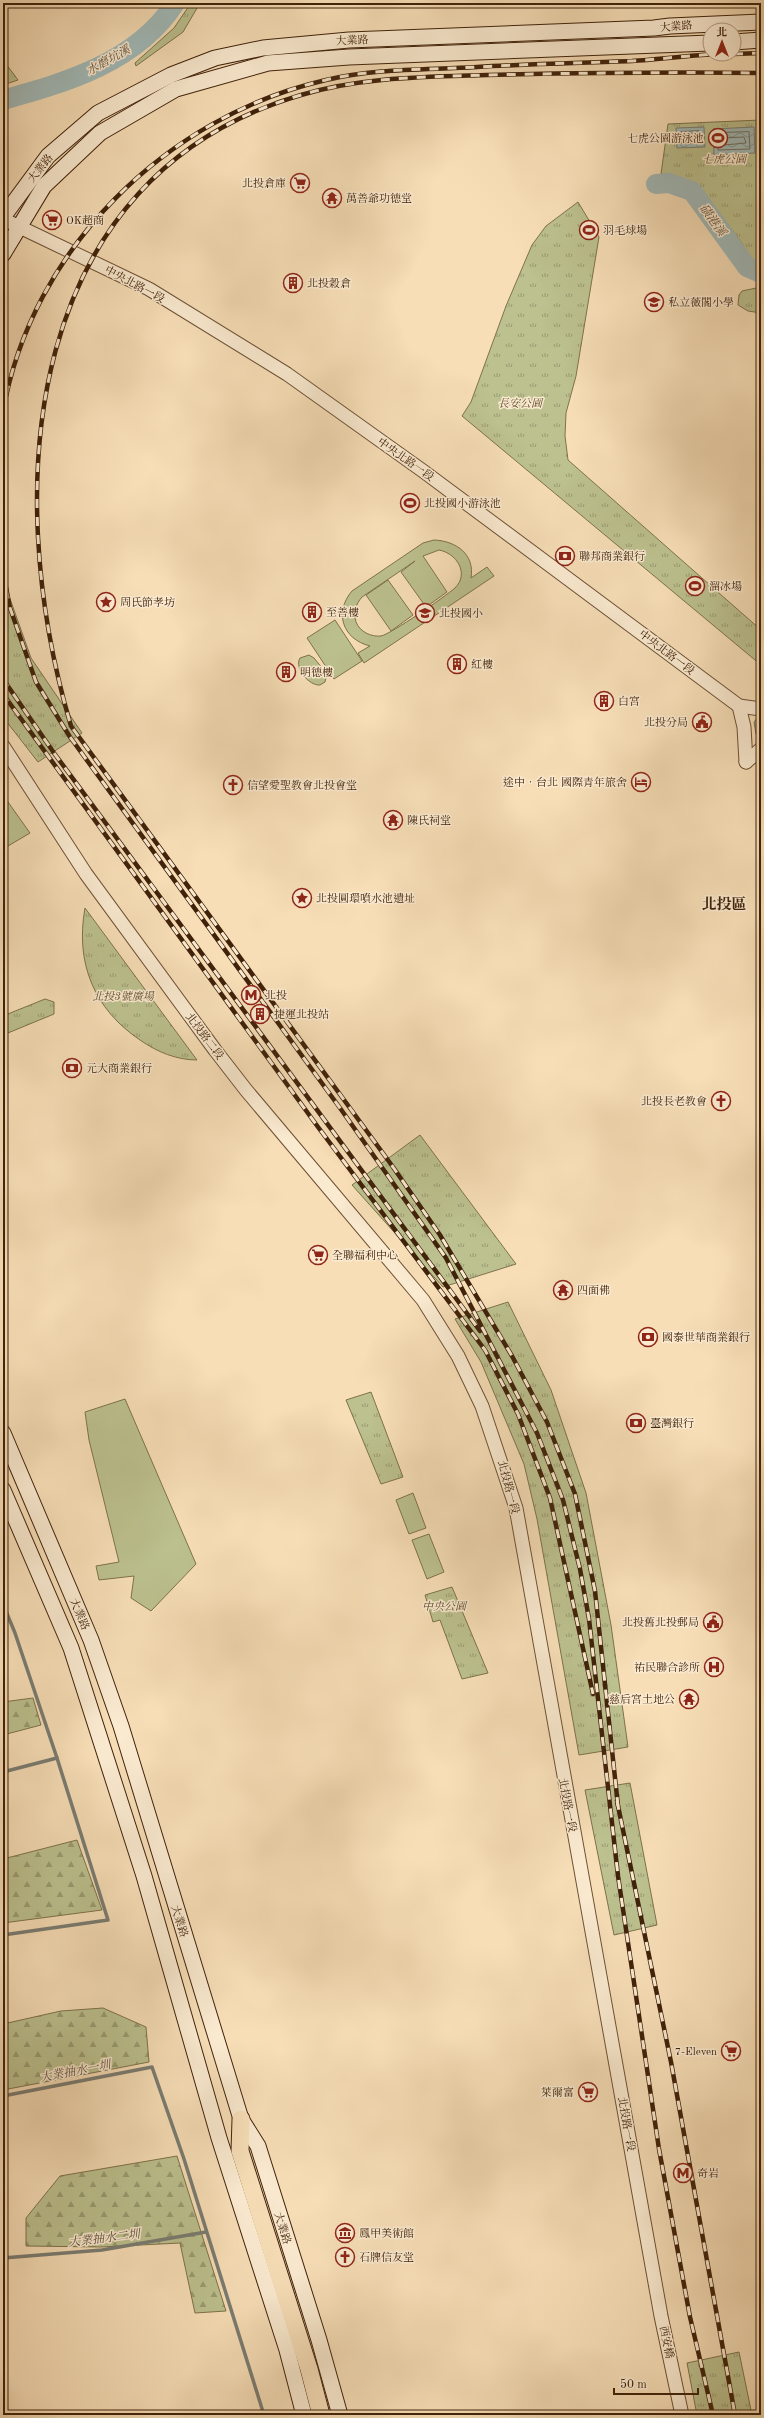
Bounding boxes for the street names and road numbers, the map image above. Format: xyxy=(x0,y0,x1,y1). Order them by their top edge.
street label: 大業路 xyxy=(659,19,693,34)
street label: 大業路 xyxy=(335,33,369,48)
street label: 大業路 xyxy=(25,151,56,185)
street label: 中央北路一段 xyxy=(103,263,167,306)
street label: 中央北路一段 xyxy=(375,435,436,484)
street label: 中央北路一段 xyxy=(636,627,697,677)
street label: 北投路二段 xyxy=(183,1010,226,1062)
street label: 北投路一段 xyxy=(495,1459,522,1515)
street label: 大業路 xyxy=(67,1596,92,1632)
street label: 北投路一段 xyxy=(556,1777,579,1833)
street label: 大業路 xyxy=(168,1903,191,1939)
street label: 北投路一段 xyxy=(615,2096,638,2152)
street label: 大業路 xyxy=(271,2210,294,2246)
street label: 西安橋 xyxy=(657,2325,676,2360)

